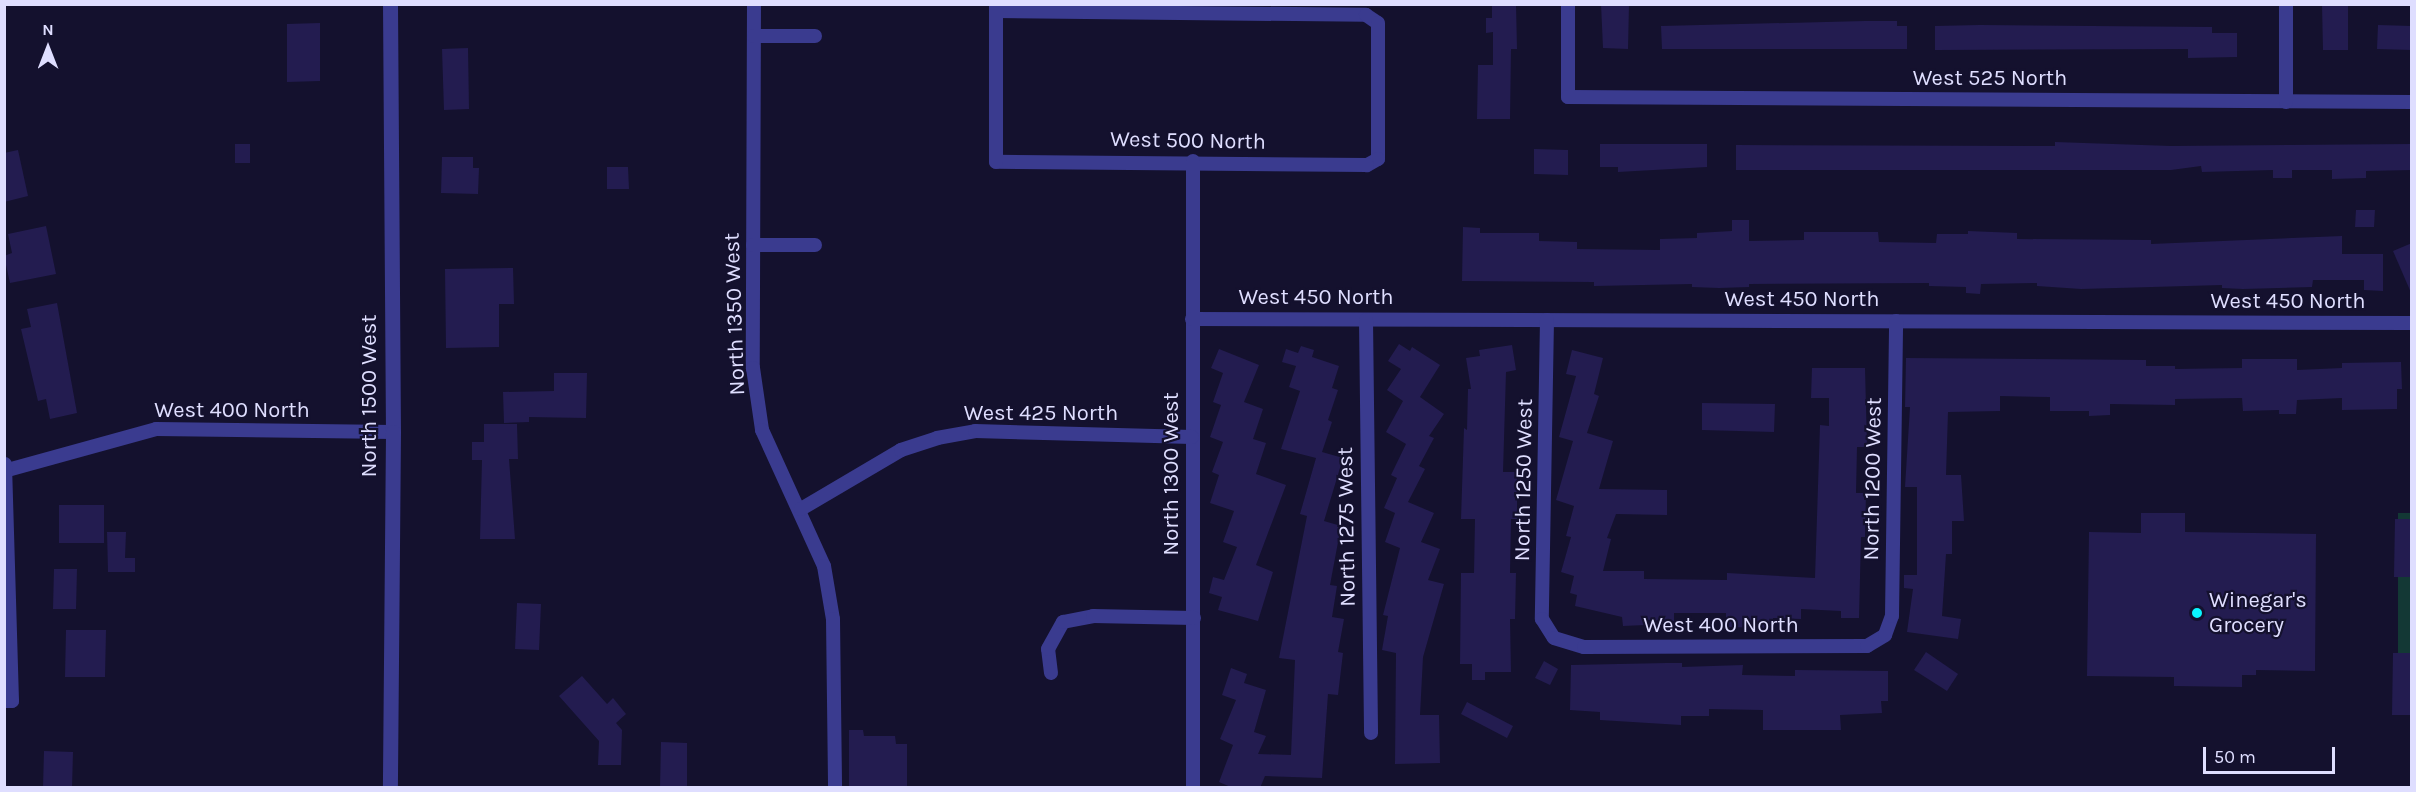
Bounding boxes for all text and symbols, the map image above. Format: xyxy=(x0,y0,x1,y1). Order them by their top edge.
north arrow xyxy=(18,18,78,78)
text: N xyxy=(42,20,54,39)
street label: West 525 North xyxy=(1913,66,2067,92)
street label: West 500 North xyxy=(1110,126,1266,156)
street label: North 1350 West xyxy=(719,232,751,396)
street label: West 450 North xyxy=(1239,285,1393,311)
street label: West 450 North xyxy=(1725,287,1879,313)
street label: West 450 North xyxy=(2211,289,2365,315)
street label: North 1500 West xyxy=(357,315,383,477)
street label: North 1300 West xyxy=(1159,392,1185,556)
street label: North 1200 West xyxy=(1858,397,1888,561)
street label: West 400 North xyxy=(154,398,310,424)
street label: North 1250 West xyxy=(1509,398,1539,562)
street label: West 425 North xyxy=(964,401,1118,427)
street label: North 1275 West xyxy=(1332,447,1362,607)
place label: Winegar's Grocery xyxy=(2209,587,2307,638)
marker: Winegar's Grocery xyxy=(2190,606,2204,620)
street label: West 400 North xyxy=(1643,613,1799,639)
scale bar xyxy=(2206,735,2338,773)
text: 50 m xyxy=(2214,746,2256,768)

